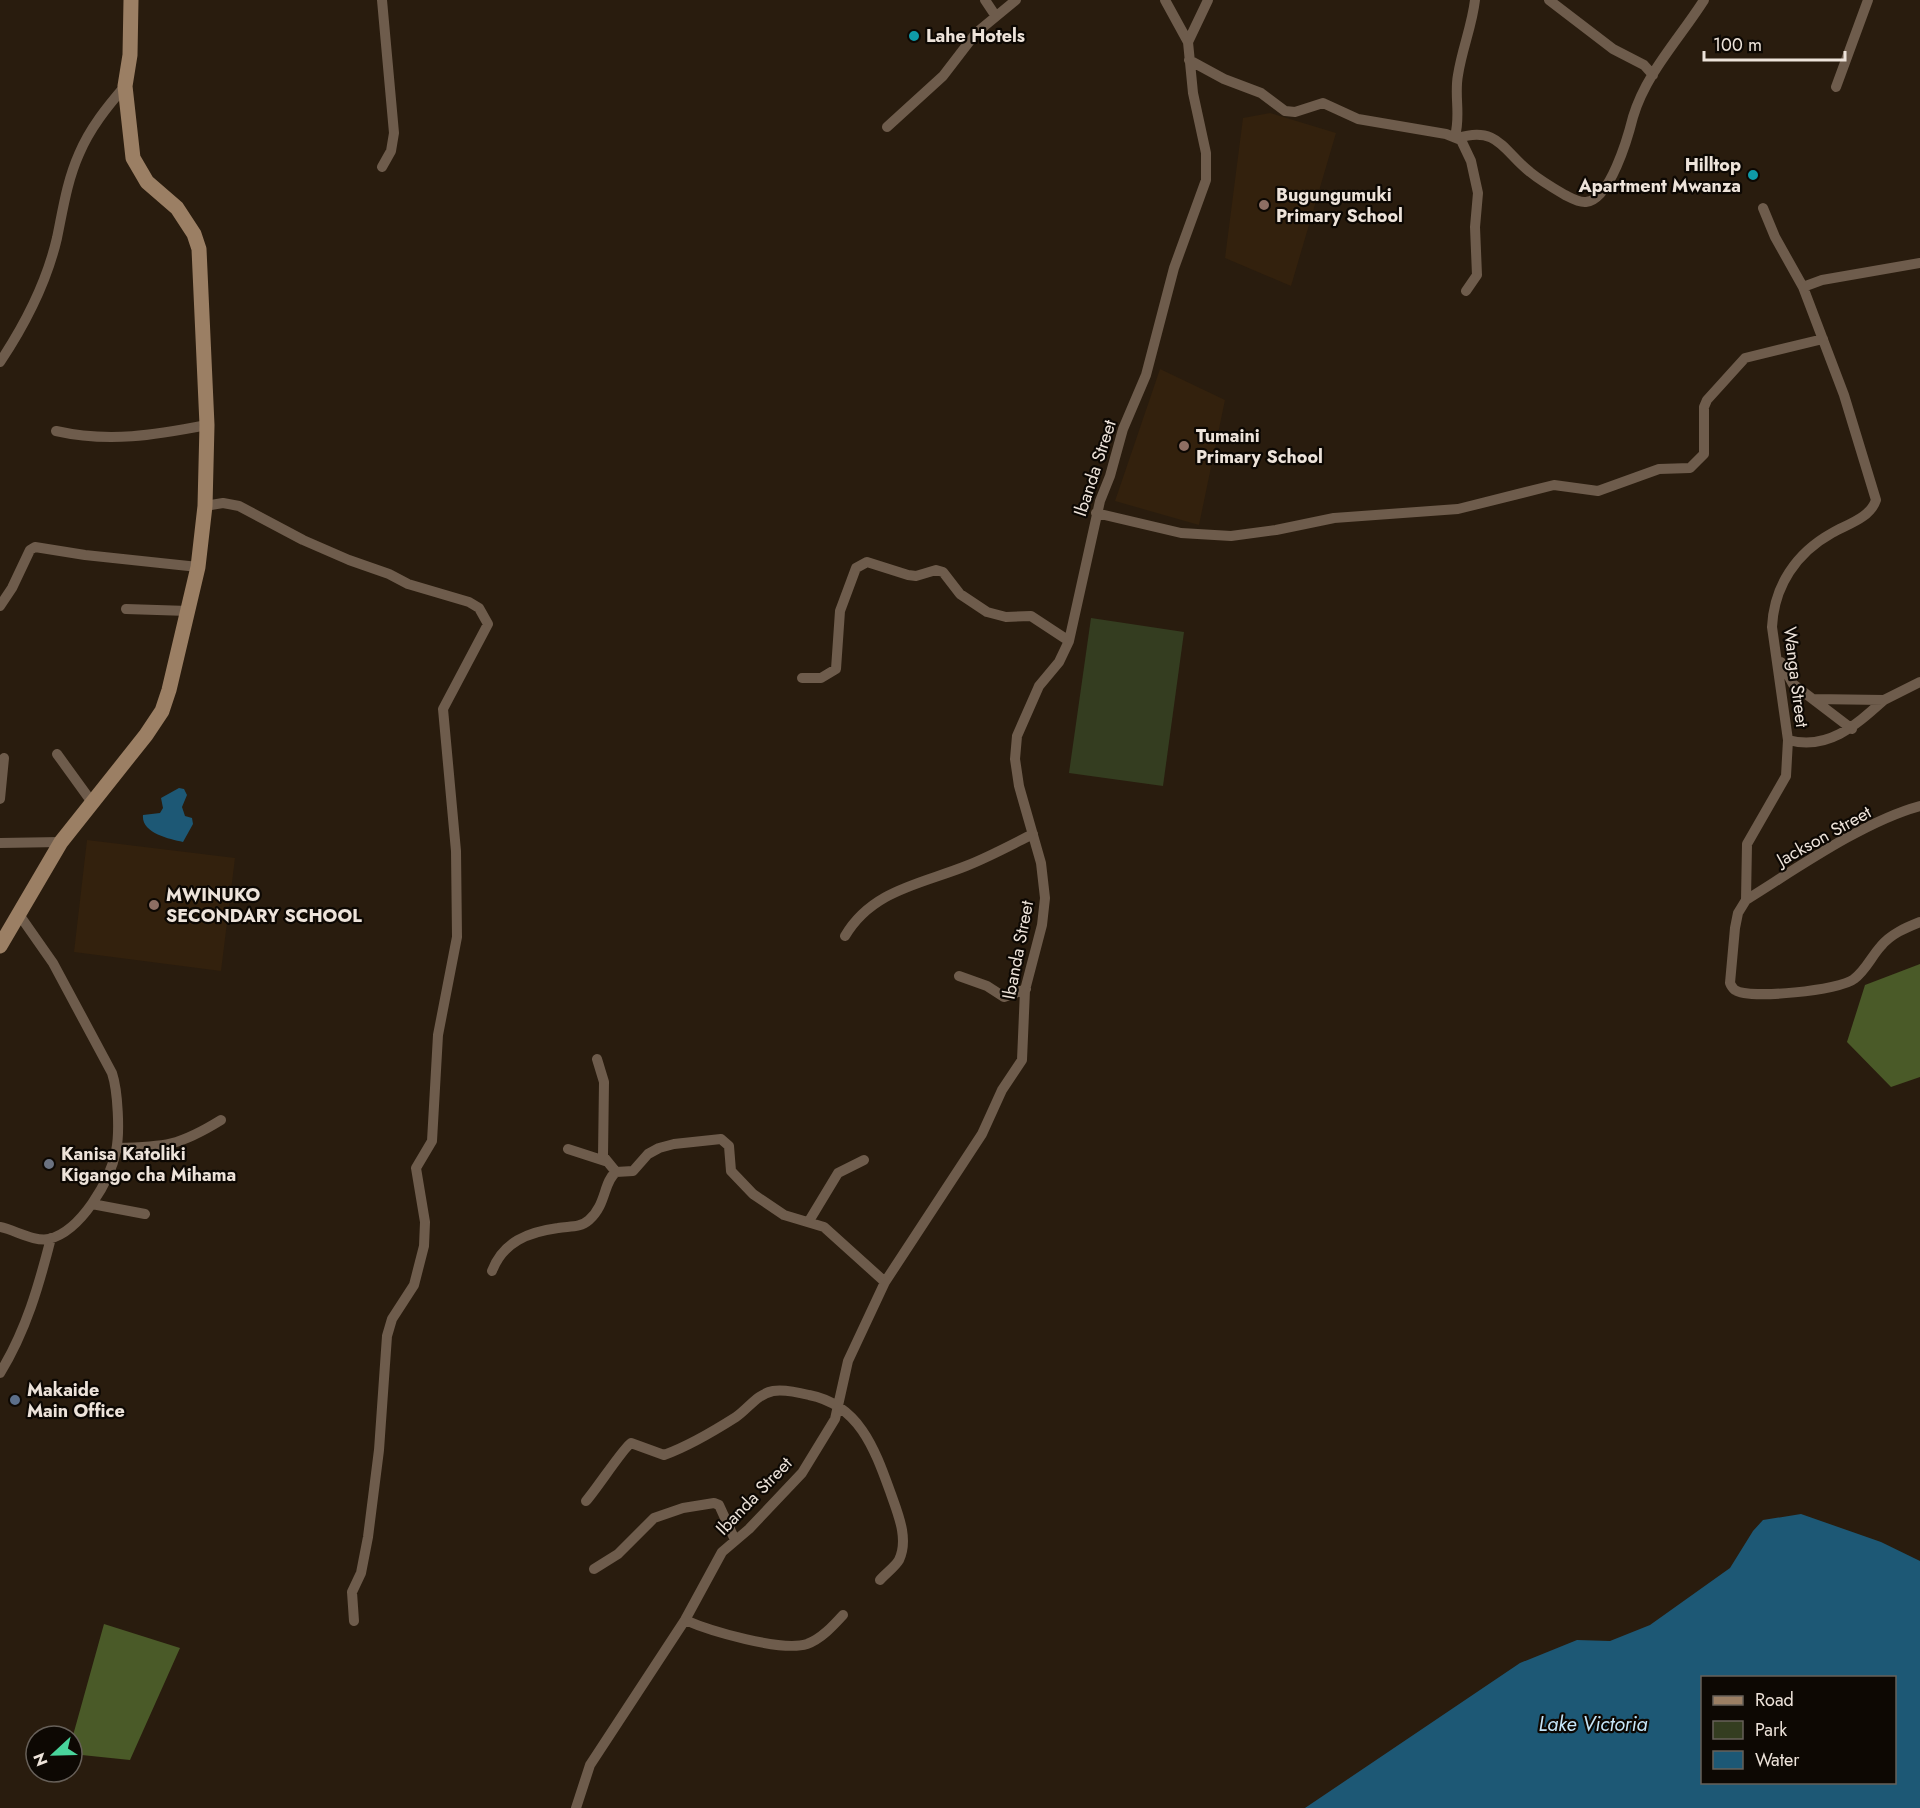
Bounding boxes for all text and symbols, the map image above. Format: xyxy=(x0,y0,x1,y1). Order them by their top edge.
place label: Lahe Hotels xyxy=(926,23,1025,49)
scale bar xyxy=(1704,24,1845,62)
marker: Lahe Hotels xyxy=(907,29,921,43)
text: 100 m xyxy=(1713,32,1762,58)
place label: Hilltop Apartment Mwanza xyxy=(1577,152,1741,199)
marker: Hilltop Apartment Mwanza xyxy=(1746,168,1760,182)
place label: Bugungumuki Primary School xyxy=(1276,182,1403,229)
marker: Bugungumuki Primary School xyxy=(1257,198,1271,212)
street label: Ibanda Street xyxy=(1067,416,1123,520)
place label: Tumaini Primary School xyxy=(1196,423,1323,470)
marker: Tumaini Primary School xyxy=(1177,439,1191,453)
street label: Wanga Street xyxy=(1777,625,1815,730)
street label: Jackson Street xyxy=(1770,799,1877,874)
place label: MWINUKO SECONDARY SCHOOL xyxy=(166,882,362,929)
marker: MWINUKO SECONDARY SCHOOL xyxy=(147,898,161,912)
street label: Ibanda Street xyxy=(996,898,1040,1002)
place label: Kanisa Katoliki Kigango cha Mihama xyxy=(61,1141,236,1188)
marker: Kanisa Katoliki Kigango cha Mihama xyxy=(42,1157,56,1171)
place label: Makaide Main Office xyxy=(27,1377,125,1424)
marker: Makaide Main Office xyxy=(8,1393,22,1407)
street label: Ibanda Street xyxy=(710,1450,799,1541)
legend xyxy=(1701,1676,1896,1784)
text: Road xyxy=(1755,1687,1794,1713)
water label: Lake Victoria xyxy=(1538,1710,1648,1739)
text: Park xyxy=(1755,1717,1787,1743)
north arrow xyxy=(24,1724,84,1784)
text: Water xyxy=(1755,1747,1800,1773)
text: N xyxy=(28,1749,54,1770)

